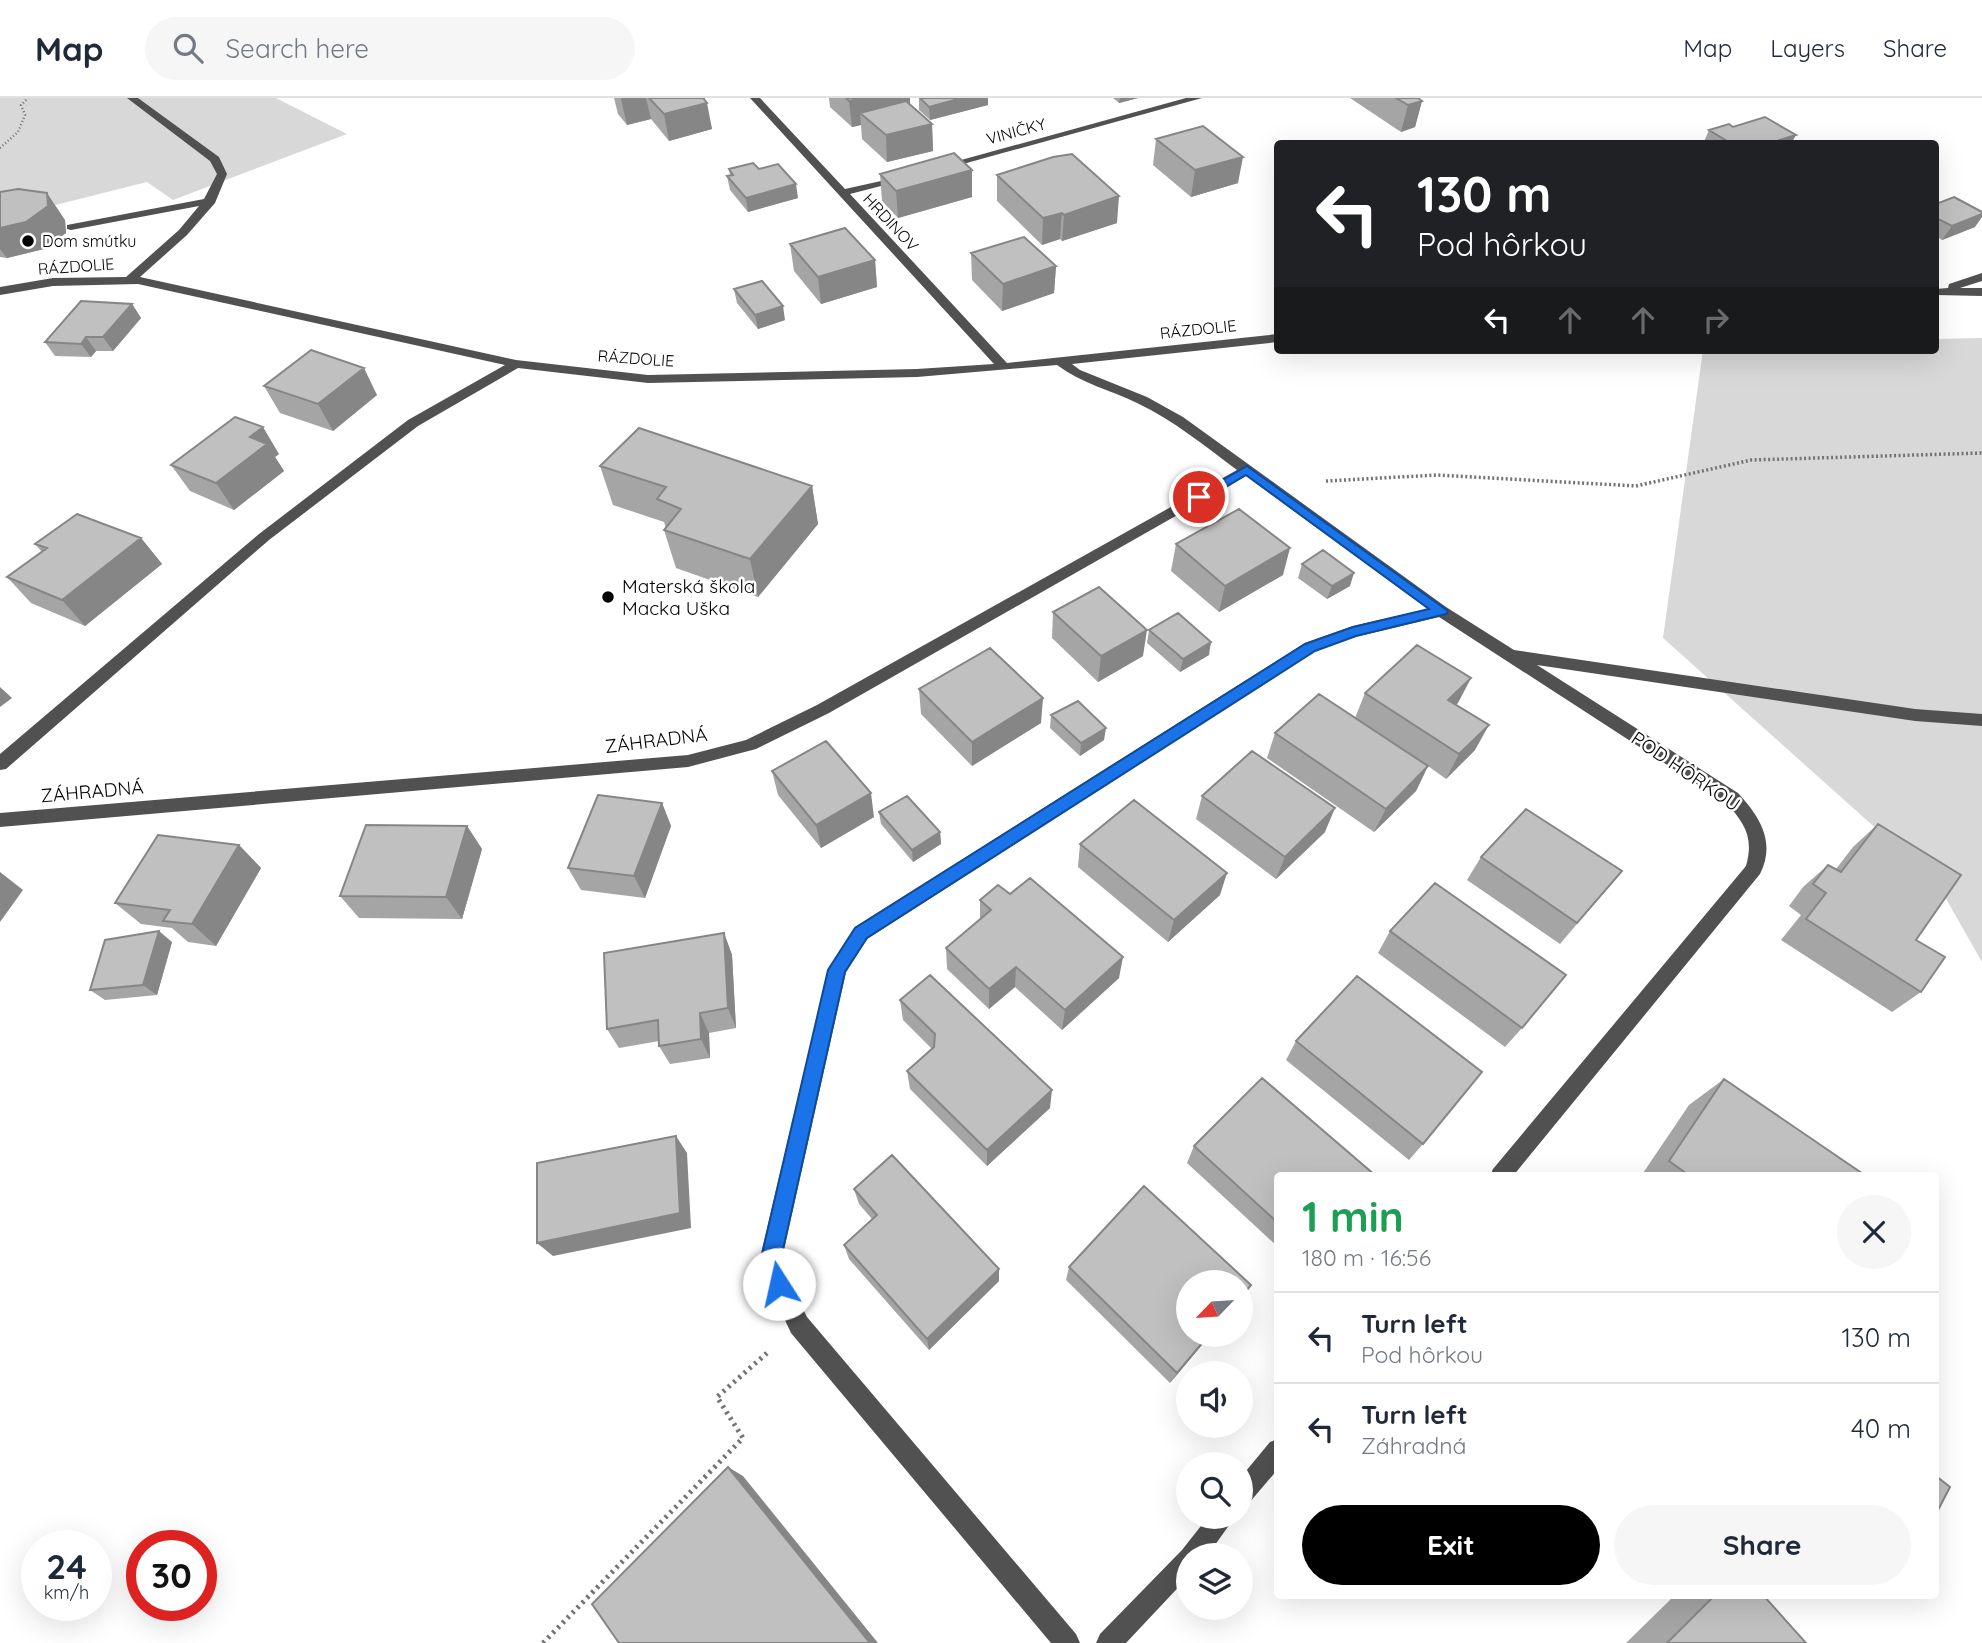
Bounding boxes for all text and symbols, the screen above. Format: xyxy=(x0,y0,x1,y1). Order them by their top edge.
search box xyxy=(145,17,635,80)
text: Map xyxy=(35,28,103,69)
icon: search xyxy=(169,29,207,67)
text: Search here xyxy=(225,32,369,65)
text: Map xyxy=(1683,33,1732,63)
text: Layers xyxy=(1770,33,1845,63)
text: Share xyxy=(1883,33,1947,63)
street label: VINIČKY xyxy=(984,113,1048,149)
text: 130 m xyxy=(1417,163,1551,224)
icon: left xyxy=(1302,168,1393,259)
street label: HRDINOV xyxy=(859,189,923,255)
text: Pod hôrkou xyxy=(1417,224,1587,264)
place label: Dom smútku xyxy=(42,231,136,251)
marker: Dom smútku xyxy=(20,233,36,249)
street label: RÁZDOLIE xyxy=(37,253,115,279)
icon: left xyxy=(1478,301,1516,339)
icon: ahead xyxy=(1551,301,1589,339)
icon: ahead xyxy=(1624,301,1662,339)
icon: right xyxy=(1697,301,1735,339)
street label: RÁZDOLIE xyxy=(1159,315,1237,343)
street label: RÁZDOLIE xyxy=(597,345,675,371)
pin xyxy=(1169,467,1229,527)
icon: arrive xyxy=(1180,478,1218,516)
place label: Materská škola Macka Uška xyxy=(622,574,755,620)
marker: Materská škola Macka Uška xyxy=(600,589,616,605)
street label: ZÁHRADNÁ xyxy=(603,722,709,758)
street label: POD HÔRKOU xyxy=(1627,726,1745,816)
street label: ZÁHRADNÁ xyxy=(40,775,144,807)
text: 1 min xyxy=(1302,1190,1404,1243)
button: close xyxy=(1837,1195,1911,1269)
text: 180 m · 16:56 xyxy=(1302,1243,1431,1272)
position arrow xyxy=(742,1247,816,1321)
north arrow xyxy=(1176,1270,1253,1348)
map controls xyxy=(1176,1270,1253,1620)
text: Turn left xyxy=(1361,1307,1468,1340)
icon: left xyxy=(1302,1319,1340,1357)
text: 130 m xyxy=(1841,1321,1911,1354)
text: Pod hôrkou xyxy=(1361,1340,1483,1369)
button: sound xyxy=(1176,1361,1253,1438)
text: Turn left xyxy=(1361,1398,1468,1431)
icon: left xyxy=(1302,1410,1340,1448)
text: 40 m xyxy=(1851,1412,1911,1445)
text: Záhradná xyxy=(1361,1431,1467,1460)
button: search xyxy=(1176,1452,1253,1529)
button: Exit xyxy=(1302,1505,1600,1585)
button: Share xyxy=(1614,1505,1911,1585)
speed limit sign: 30 xyxy=(126,1530,217,1621)
button: layers xyxy=(1176,1543,1253,1620)
text: 24 xyxy=(46,1544,87,1588)
text: km/h xyxy=(44,1581,89,1604)

